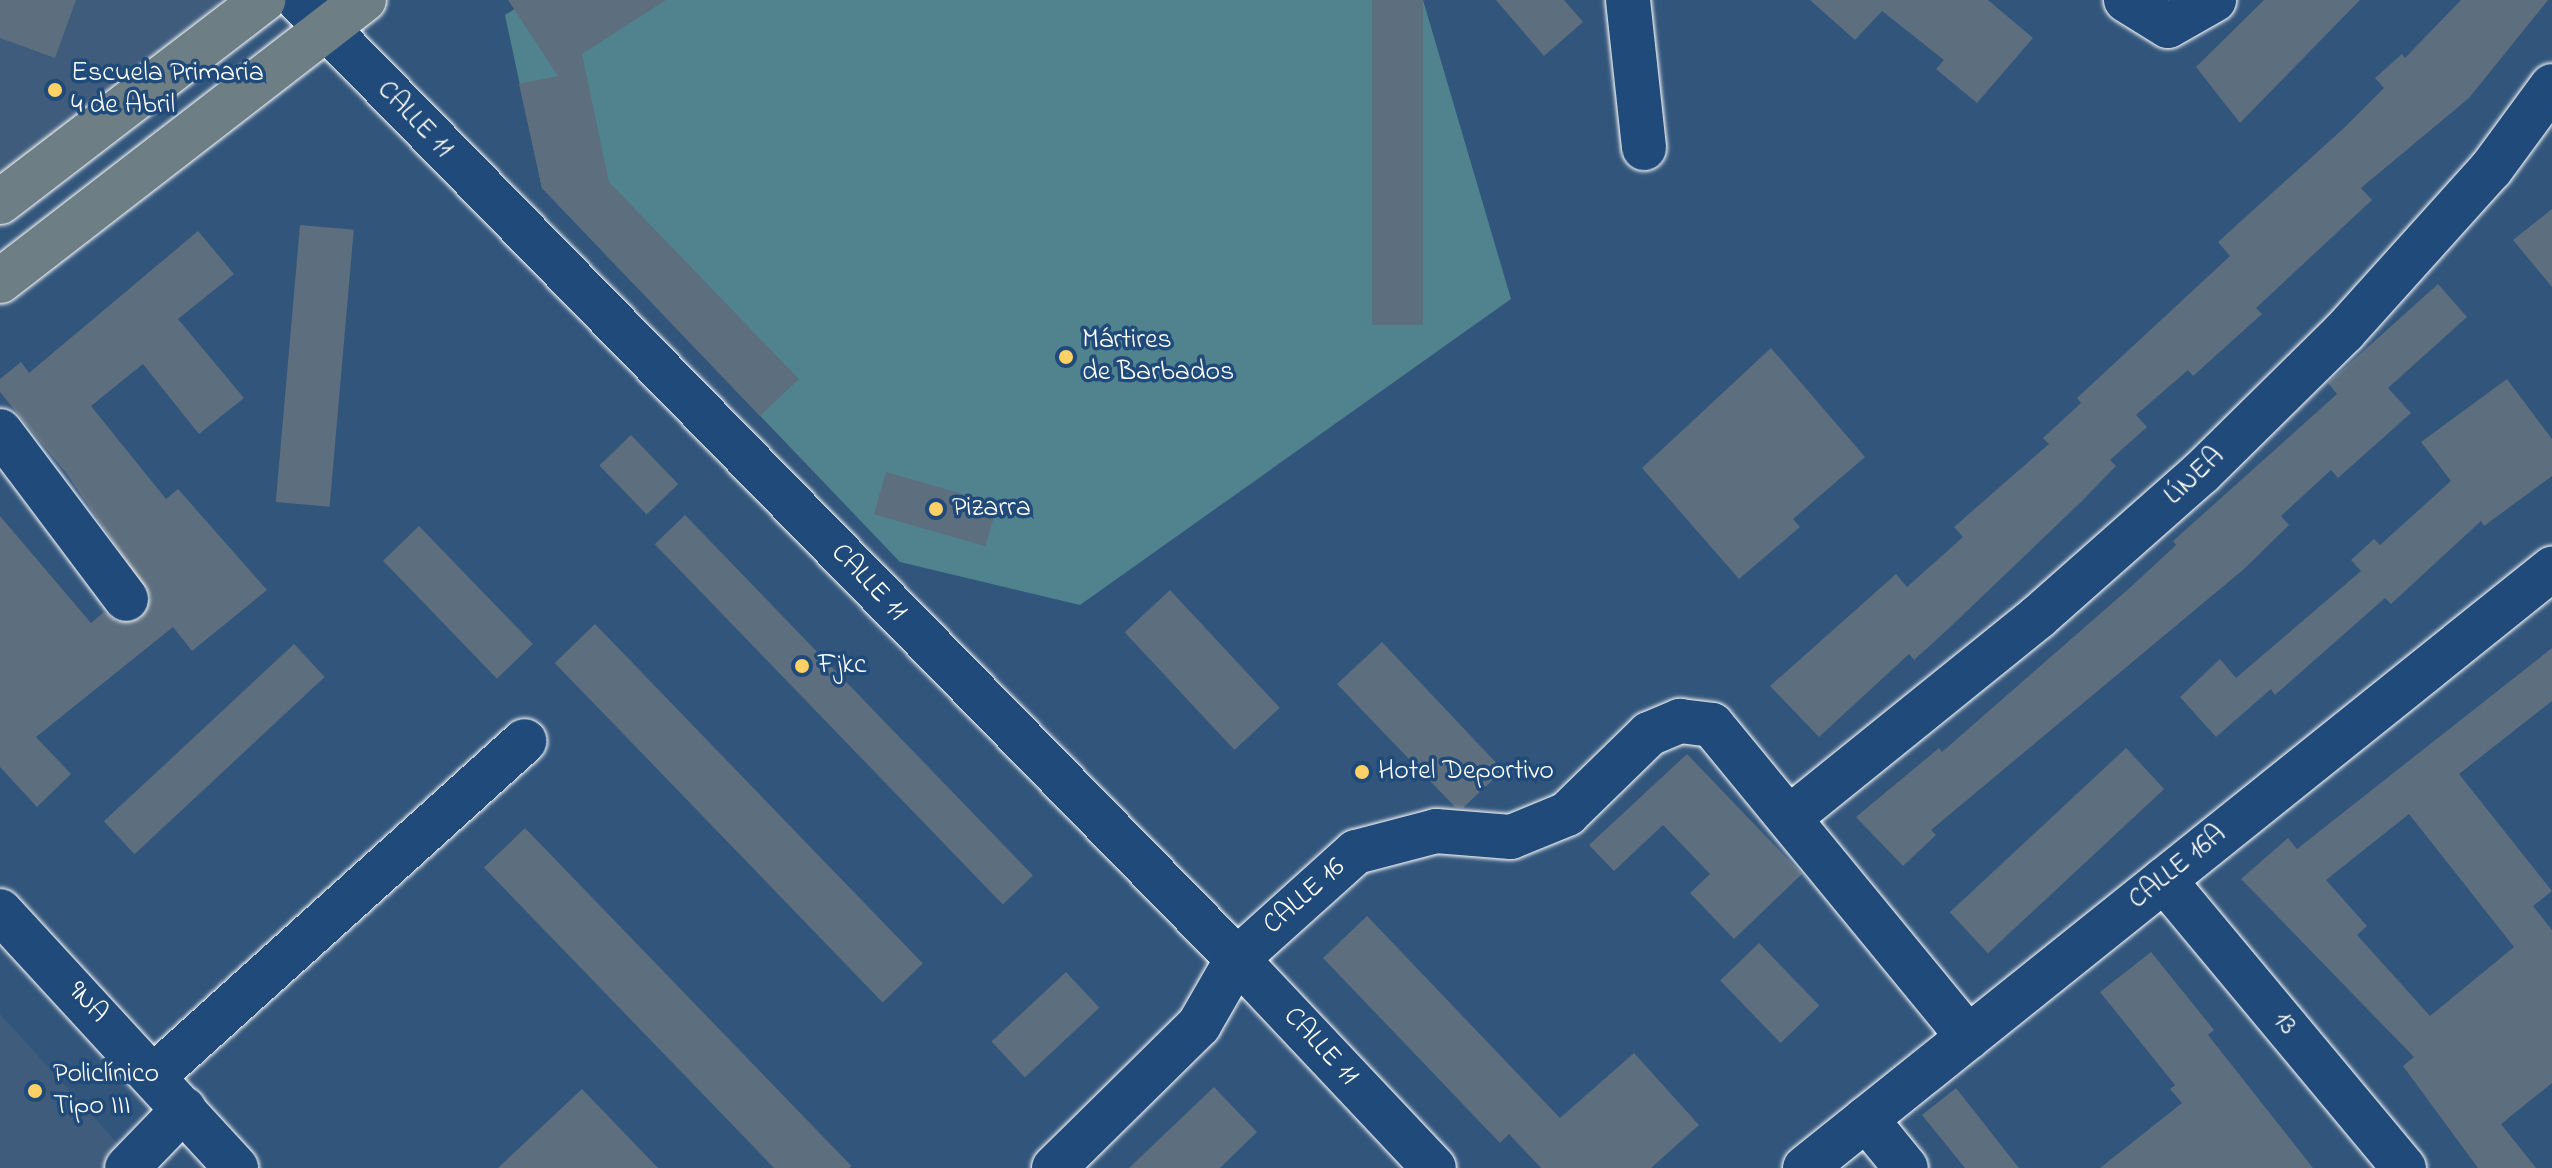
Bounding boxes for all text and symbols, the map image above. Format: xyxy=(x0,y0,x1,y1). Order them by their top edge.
place label: Escuela Primaria 4 de Abril xyxy=(71,57,264,123)
street label: CALLE 11 xyxy=(369,74,459,166)
marker: Escuela Primaria 4 de Abril xyxy=(46,81,64,99)
place label: Mártires de Barbados xyxy=(1082,324,1234,390)
marker: Mártires de Barbados xyxy=(1057,348,1075,366)
street label: LÍNEA xyxy=(2158,441,2232,513)
place label: Pizarra xyxy=(952,492,1031,526)
marker: Pizarra xyxy=(927,500,945,518)
street label: CALLE 11 xyxy=(823,537,913,629)
place label: Fjkc xyxy=(818,649,866,683)
marker: Fjkc xyxy=(793,657,811,675)
place label: Hotel Deportivo xyxy=(1378,755,1554,789)
marker: Hotel Deportivo xyxy=(1353,763,1371,781)
street label: CALLE 16A xyxy=(2122,819,2234,917)
street label: CALLE 16 xyxy=(1257,852,1353,942)
street label: 9NA xyxy=(60,975,114,1031)
street label: CALLE 11 xyxy=(1275,1001,1365,1093)
street label: 13 xyxy=(2265,1005,2303,1043)
place label: Policlínico Tipo III xyxy=(53,1058,159,1124)
marker: Policlínico Tipo III xyxy=(24,1080,46,1102)

